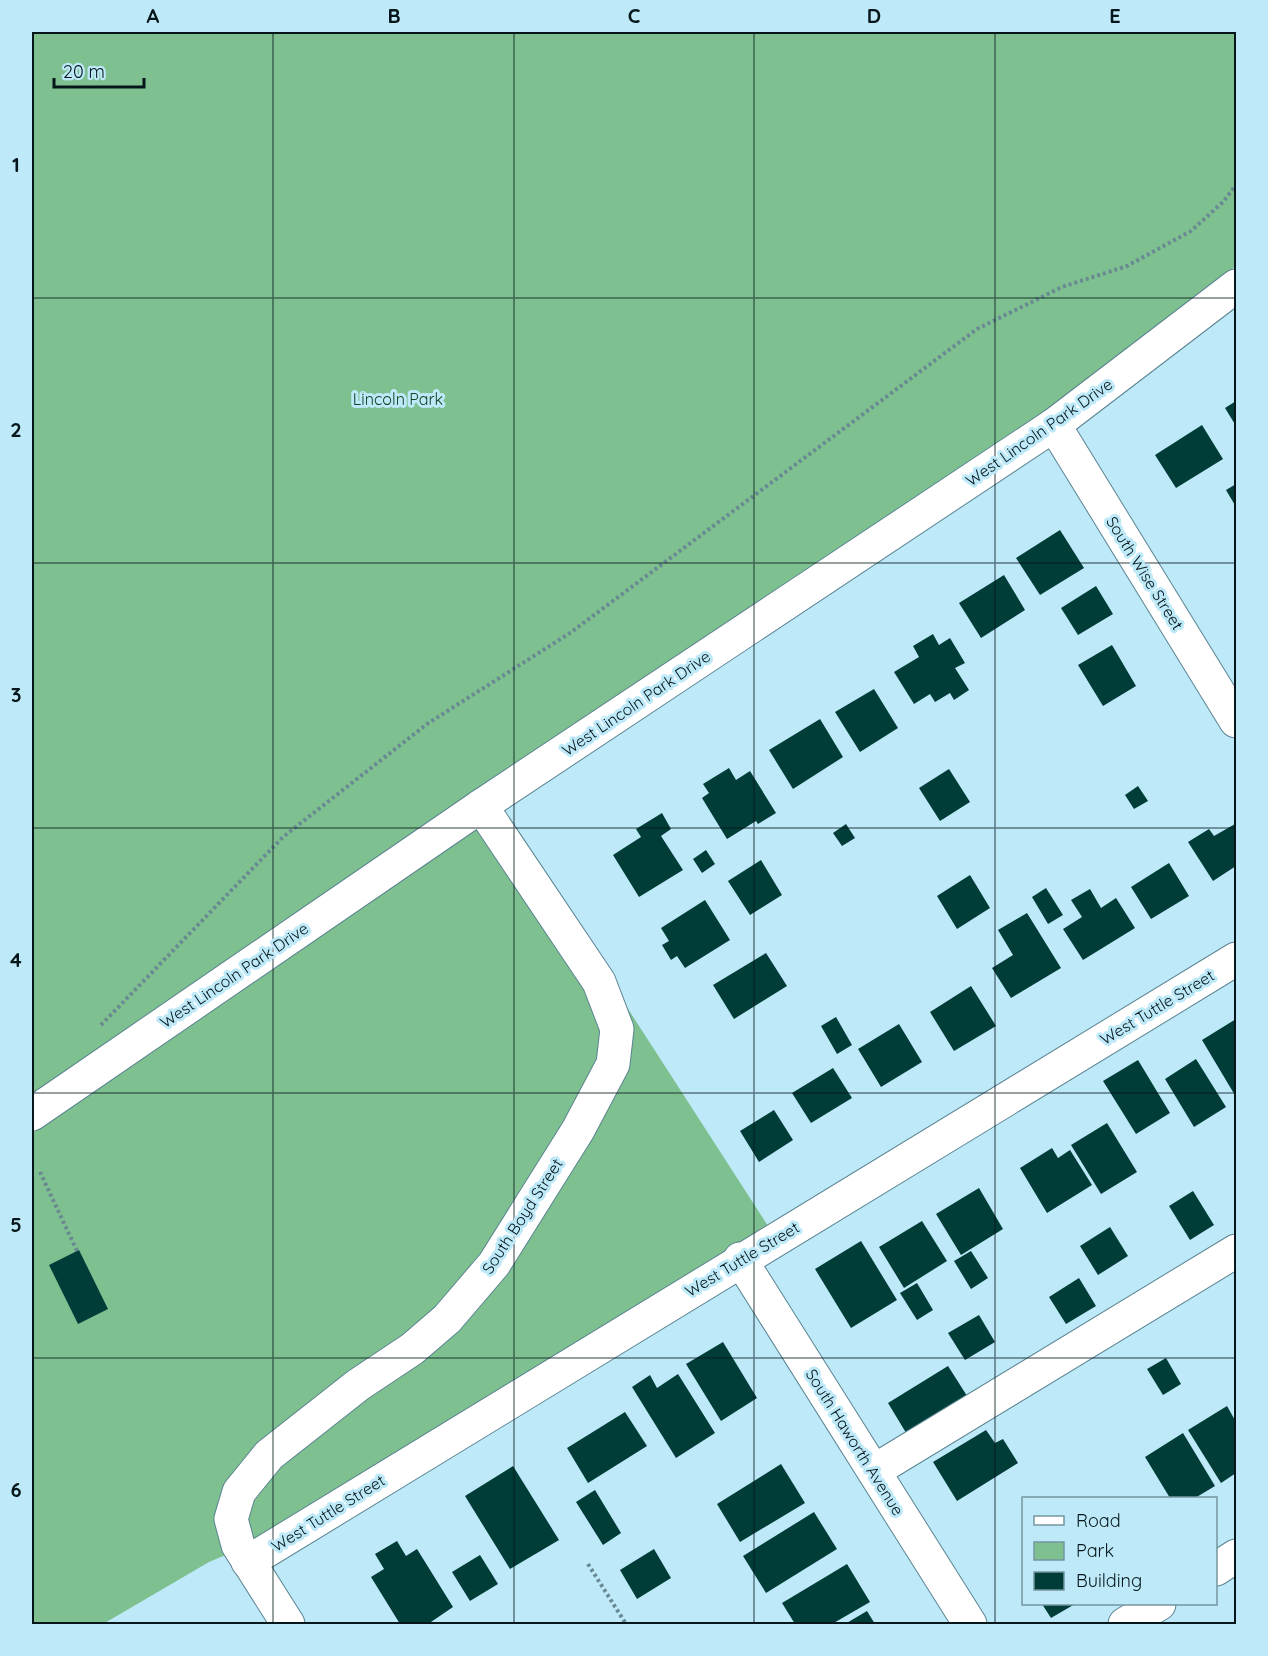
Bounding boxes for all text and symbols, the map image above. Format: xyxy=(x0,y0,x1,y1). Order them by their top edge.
text: A xyxy=(147,3,160,28)
text: B xyxy=(387,3,401,28)
text: C xyxy=(628,3,641,28)
text: D xyxy=(867,3,881,28)
text: E xyxy=(1109,3,1121,28)
scale bar xyxy=(54,51,144,89)
text: 20 m xyxy=(63,60,105,83)
text: 1 xyxy=(12,152,20,177)
street label: West Lincoln Park Drive xyxy=(962,374,1116,490)
park label: Lincoln Park xyxy=(353,389,443,409)
text: 2 xyxy=(10,417,22,442)
street label: South Wise Street xyxy=(1102,513,1188,633)
street label: West Lincoln Park Drive xyxy=(558,646,714,760)
text: 3 xyxy=(11,682,21,707)
street label: West Lincoln Park Drive xyxy=(156,918,312,1032)
text: 4 xyxy=(10,947,22,972)
street label: West Tuttle Street xyxy=(1096,965,1218,1049)
street label: South Boyd Street xyxy=(477,1155,567,1277)
text: 5 xyxy=(10,1212,22,1237)
street label: West Tuttle Street xyxy=(681,1217,803,1301)
street label: South Haworth Avenue xyxy=(802,1365,908,1519)
street label: West Tuttle Street xyxy=(268,1470,388,1556)
text: 6 xyxy=(10,1477,22,1502)
legend xyxy=(1022,1497,1217,1605)
text: Road xyxy=(1076,1509,1121,1532)
text: Park xyxy=(1076,1539,1114,1562)
text: Building xyxy=(1076,1569,1142,1592)

